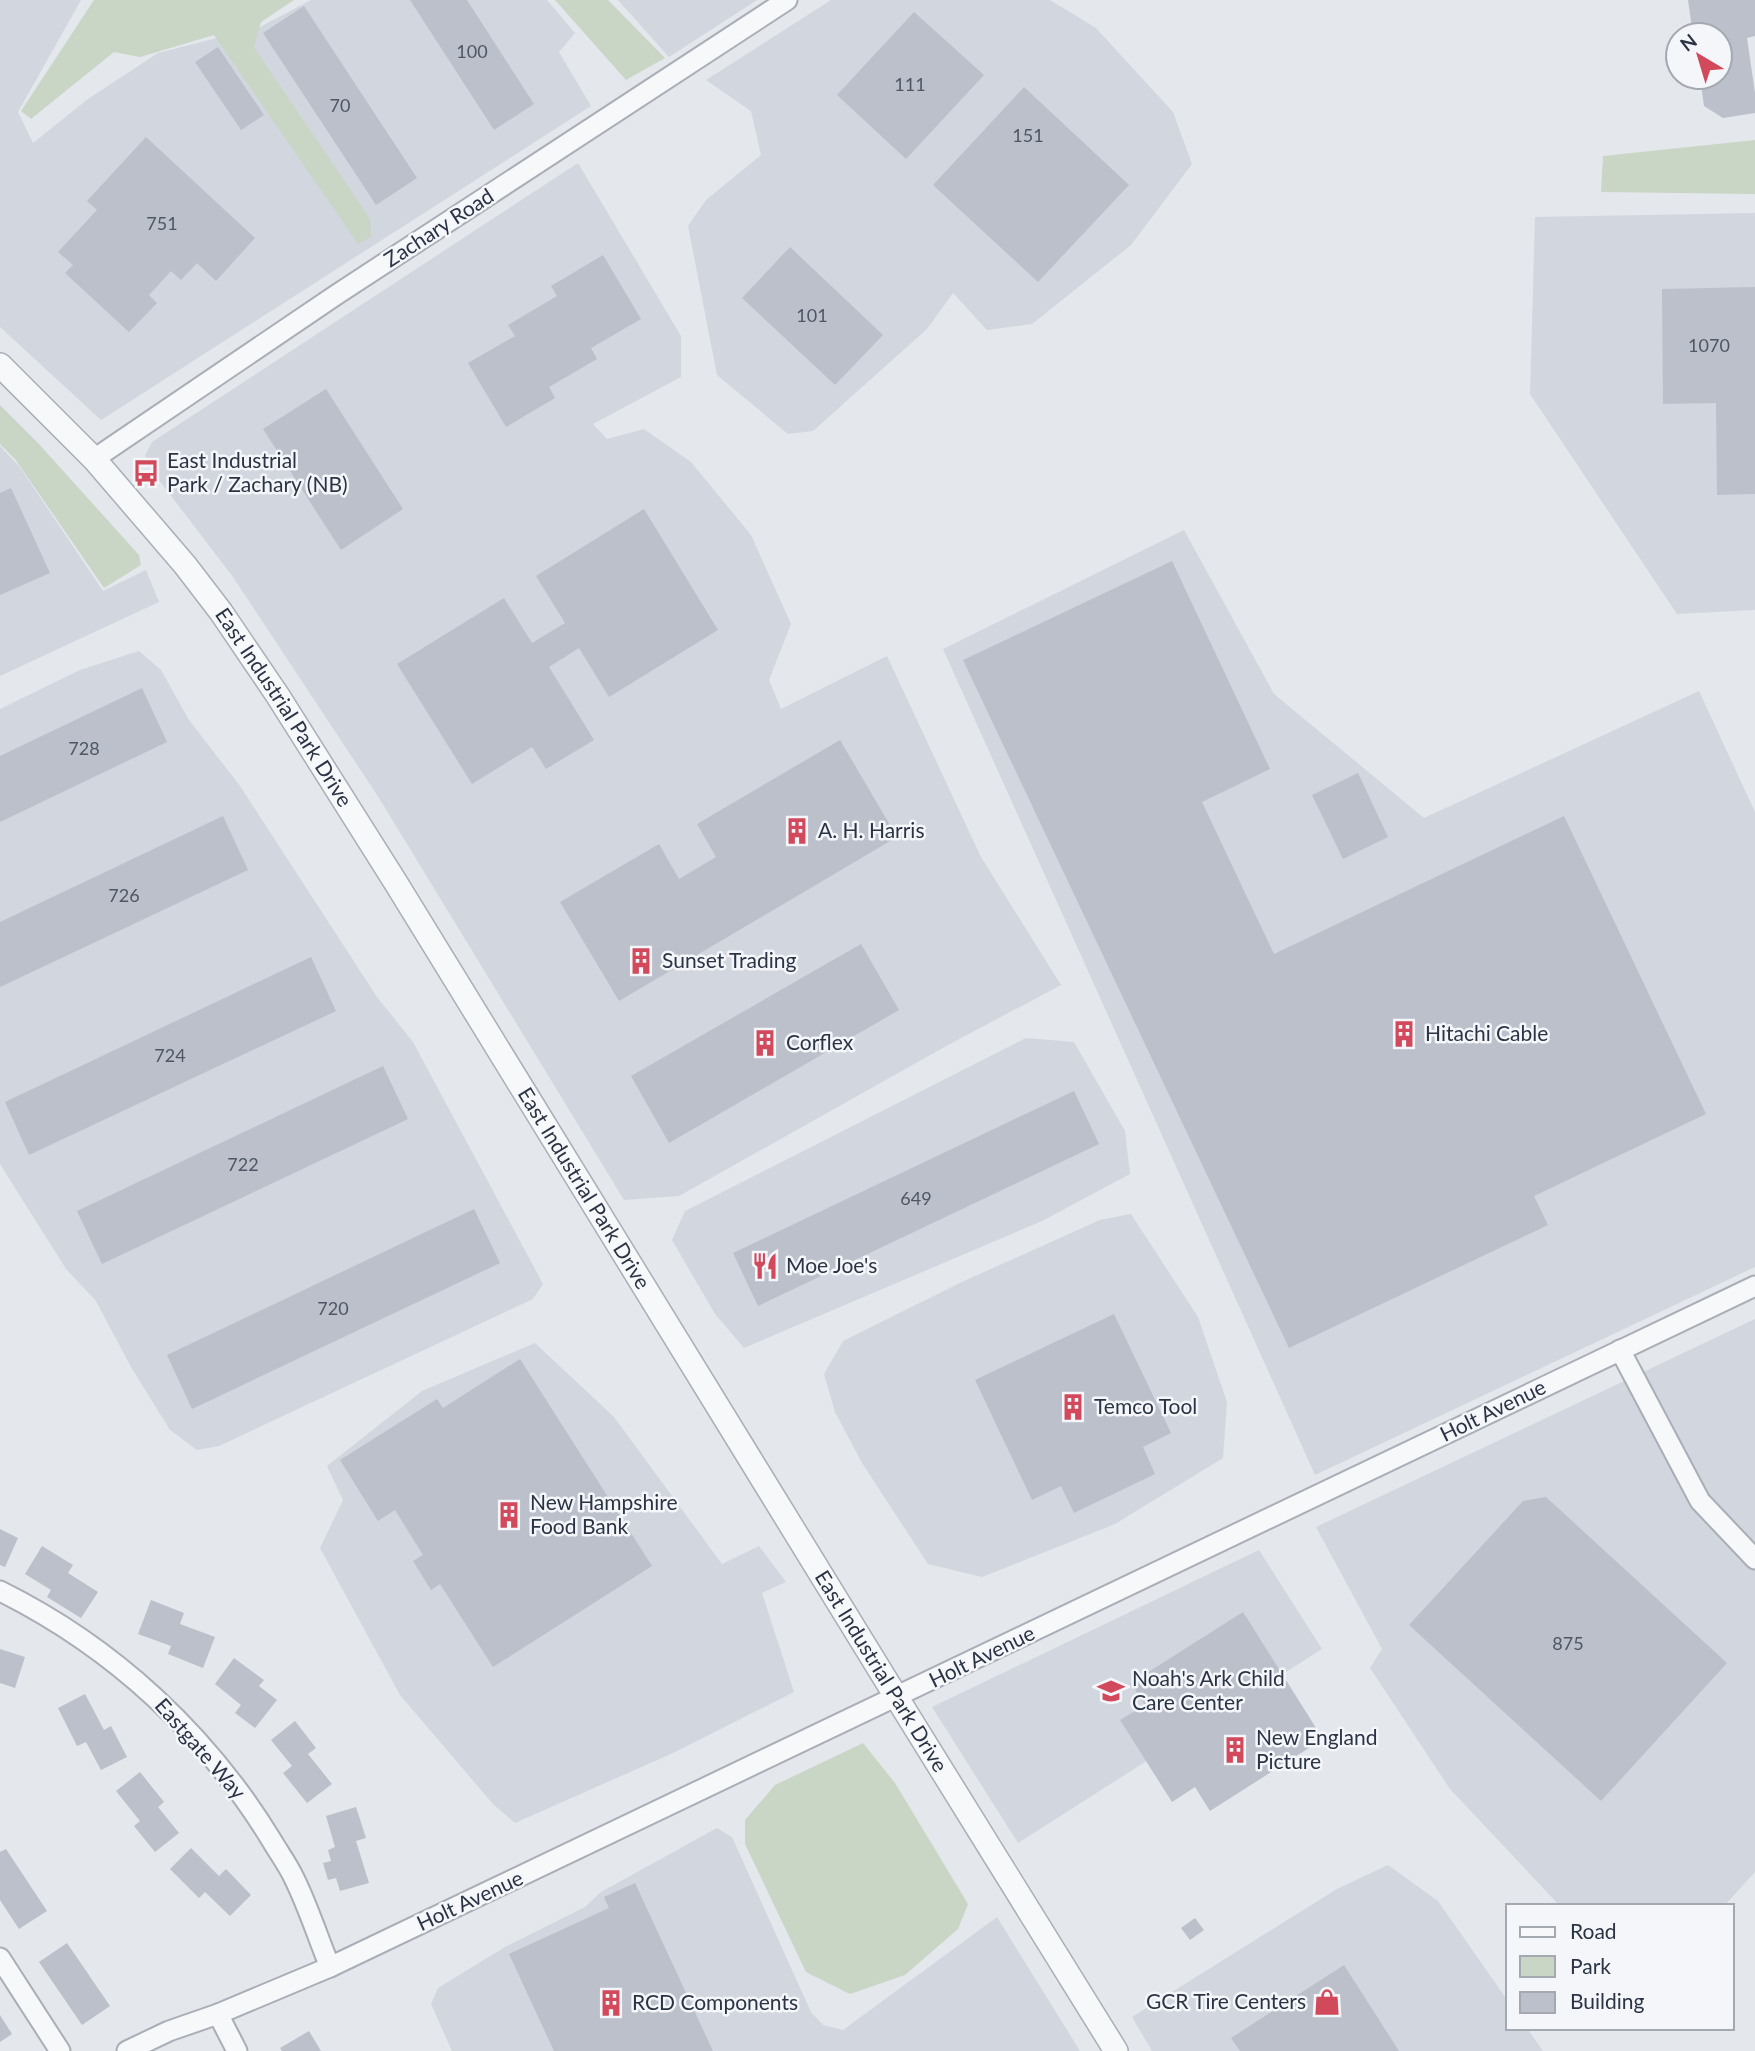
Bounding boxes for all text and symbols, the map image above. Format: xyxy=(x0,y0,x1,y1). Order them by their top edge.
north arrow xyxy=(1664,21,1734,91)
text: N xyxy=(1675,29,1701,56)
house number: 100 xyxy=(456,40,488,62)
house number: 111 xyxy=(894,73,926,95)
house number: 70 xyxy=(330,94,350,116)
house number: 151 xyxy=(1012,124,1044,146)
street label: Zachary Road xyxy=(379,182,497,271)
house number: 751 xyxy=(146,212,178,234)
house number: 101 xyxy=(796,304,828,326)
house number: 1070 xyxy=(1688,334,1730,356)
place label: East Industrial Park / Zachary (NB) xyxy=(167,447,348,496)
bus stop icon: East Industrial Park / Zachary (NB) xyxy=(131,458,161,488)
street label: East Industrial Park Drive xyxy=(211,603,359,811)
house number: 728 xyxy=(68,737,100,759)
building icon: A. H. Harris xyxy=(782,816,812,846)
place label: A. H. Harris xyxy=(818,817,925,842)
house number: 726 xyxy=(108,884,140,906)
building icon: Sunset Trading xyxy=(626,946,656,976)
place label: Sunset Trading xyxy=(662,947,797,972)
building icon: Hitachi Cable xyxy=(1389,1019,1419,1049)
place label: Hitachi Cable xyxy=(1425,1020,1548,1045)
building icon: Corflex xyxy=(750,1028,780,1058)
place label: Corflex xyxy=(786,1029,854,1054)
house number: 724 xyxy=(154,1044,186,1066)
street label: East Industrial Park Drive xyxy=(514,1082,656,1293)
house number: 722 xyxy=(227,1153,259,1175)
house number: 649 xyxy=(900,1187,932,1209)
restaurant icon: Moe Joe's xyxy=(750,1251,780,1281)
place label: Moe Joe's xyxy=(786,1252,877,1277)
house number: 720 xyxy=(317,1297,349,1319)
street label: Holt Avenue xyxy=(1435,1373,1549,1446)
building icon: Temco Tool xyxy=(1058,1392,1088,1422)
place label: Temco Tool xyxy=(1094,1393,1197,1418)
place label: New Hampshire Food Bank xyxy=(530,1489,677,1538)
building icon: New Hampshire Food Bank xyxy=(494,1500,524,1530)
street label: East Industrial Park Drive xyxy=(811,1565,954,1776)
street label: Holt Avenue xyxy=(924,1619,1038,1692)
house number: 875 xyxy=(1552,1632,1584,1654)
place label: Noah's Ark Child Care Center xyxy=(1132,1665,1285,1714)
school or university icon: Noah's Ark Child Care Center xyxy=(1096,1676,1126,1706)
street label: Eastgate Way xyxy=(151,1692,252,1804)
place label: New England Picture xyxy=(1256,1724,1377,1773)
building icon: New England Picture xyxy=(1220,1735,1250,1765)
street label: Holt Avenue xyxy=(412,1864,526,1935)
legend xyxy=(1506,1904,1734,2030)
text: Road xyxy=(1570,1918,1617,1943)
text: Park xyxy=(1570,1953,1611,1978)
shop icon: GCR Tire Centers xyxy=(1312,1987,1342,2017)
building icon: RCD Components xyxy=(596,1988,626,2018)
place label: GCR Tire Centers xyxy=(1146,1988,1306,2013)
text: Building xyxy=(1570,1988,1645,2013)
place label: RCD Components xyxy=(632,1989,798,2014)

